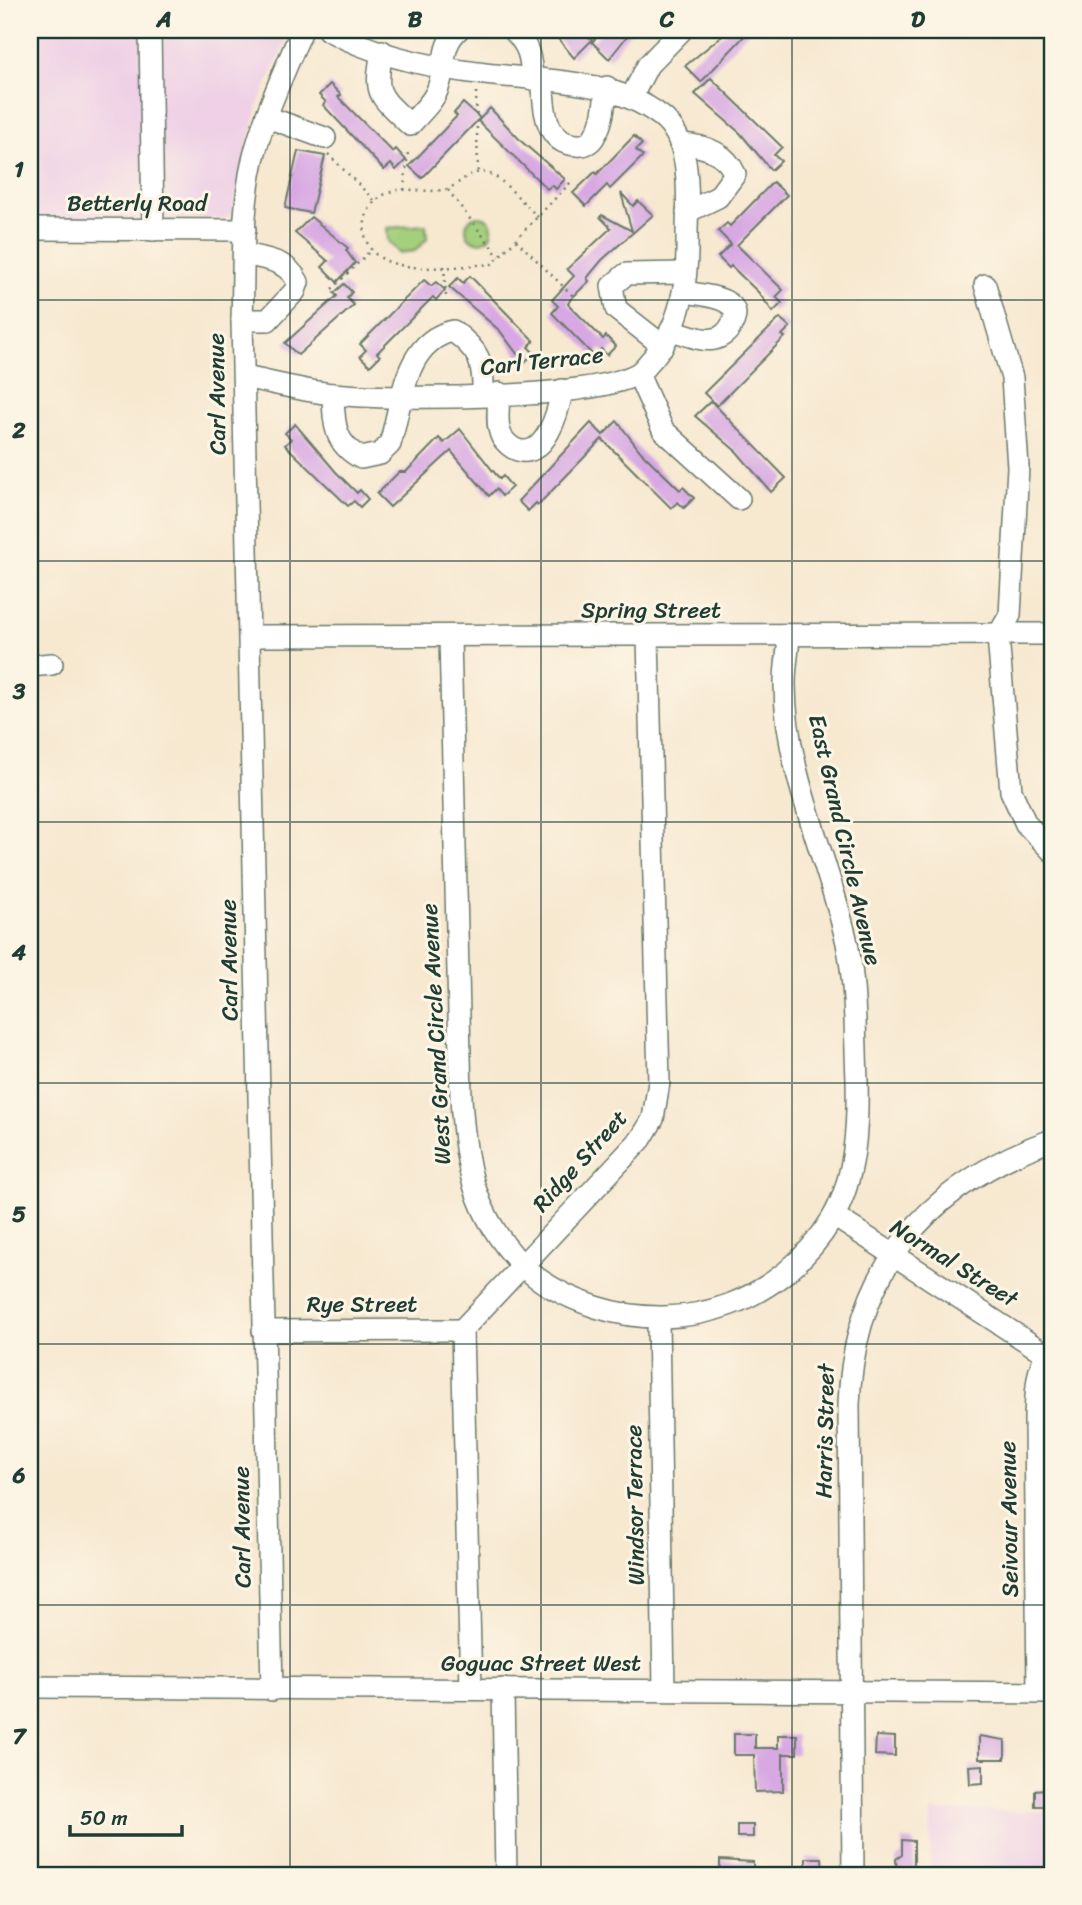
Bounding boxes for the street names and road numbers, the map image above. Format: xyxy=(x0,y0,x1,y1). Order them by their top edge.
street label: Betterly Road xyxy=(67,183,209,224)
street label: Carl Avenue xyxy=(195,332,239,455)
street label: Carl Terrace xyxy=(478,334,606,388)
street label: Spring Street xyxy=(581,590,721,631)
street label: East Grand Circle Avenue xyxy=(796,710,894,970)
street label: Carl Avenue xyxy=(207,898,251,1021)
street label: West Grand Circle Avenue xyxy=(409,902,463,1166)
street label: Ridge Street xyxy=(522,1100,638,1222)
street label: Normal Street xyxy=(882,1207,1028,1320)
street label: Rye Street xyxy=(307,1284,417,1325)
street label: Harris Street xyxy=(803,1362,847,1499)
street label: Windsor Terrace xyxy=(613,1424,657,1586)
street label: Seivour Avenue xyxy=(987,1440,1031,1598)
street label: Carl Avenue xyxy=(220,1465,264,1588)
street label: Goguac Street West xyxy=(441,1643,641,1684)

